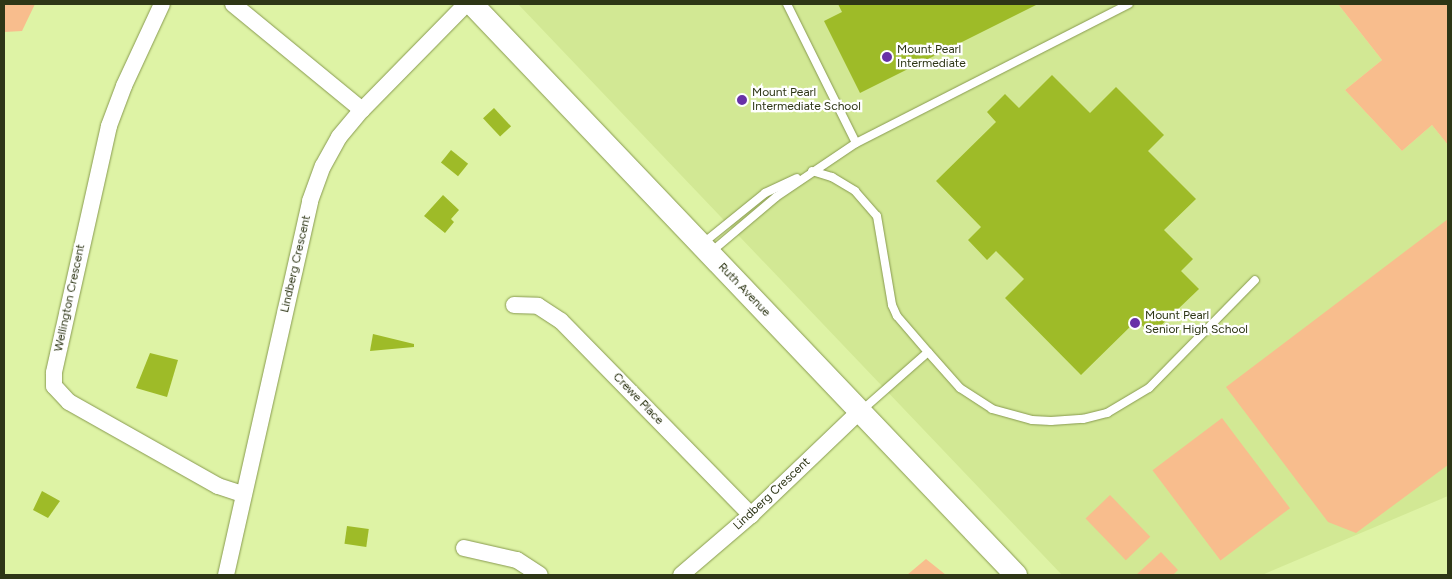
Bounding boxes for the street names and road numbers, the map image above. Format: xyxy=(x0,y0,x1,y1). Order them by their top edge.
street label: Lindberg Crescent xyxy=(278,214,314,314)
street label: Wellington Crescent xyxy=(52,243,88,353)
street label: Ruth Avenue xyxy=(715,260,773,320)
street label: Crewe Place xyxy=(610,370,666,428)
street label: Lindberg Crescent xyxy=(731,455,813,533)

